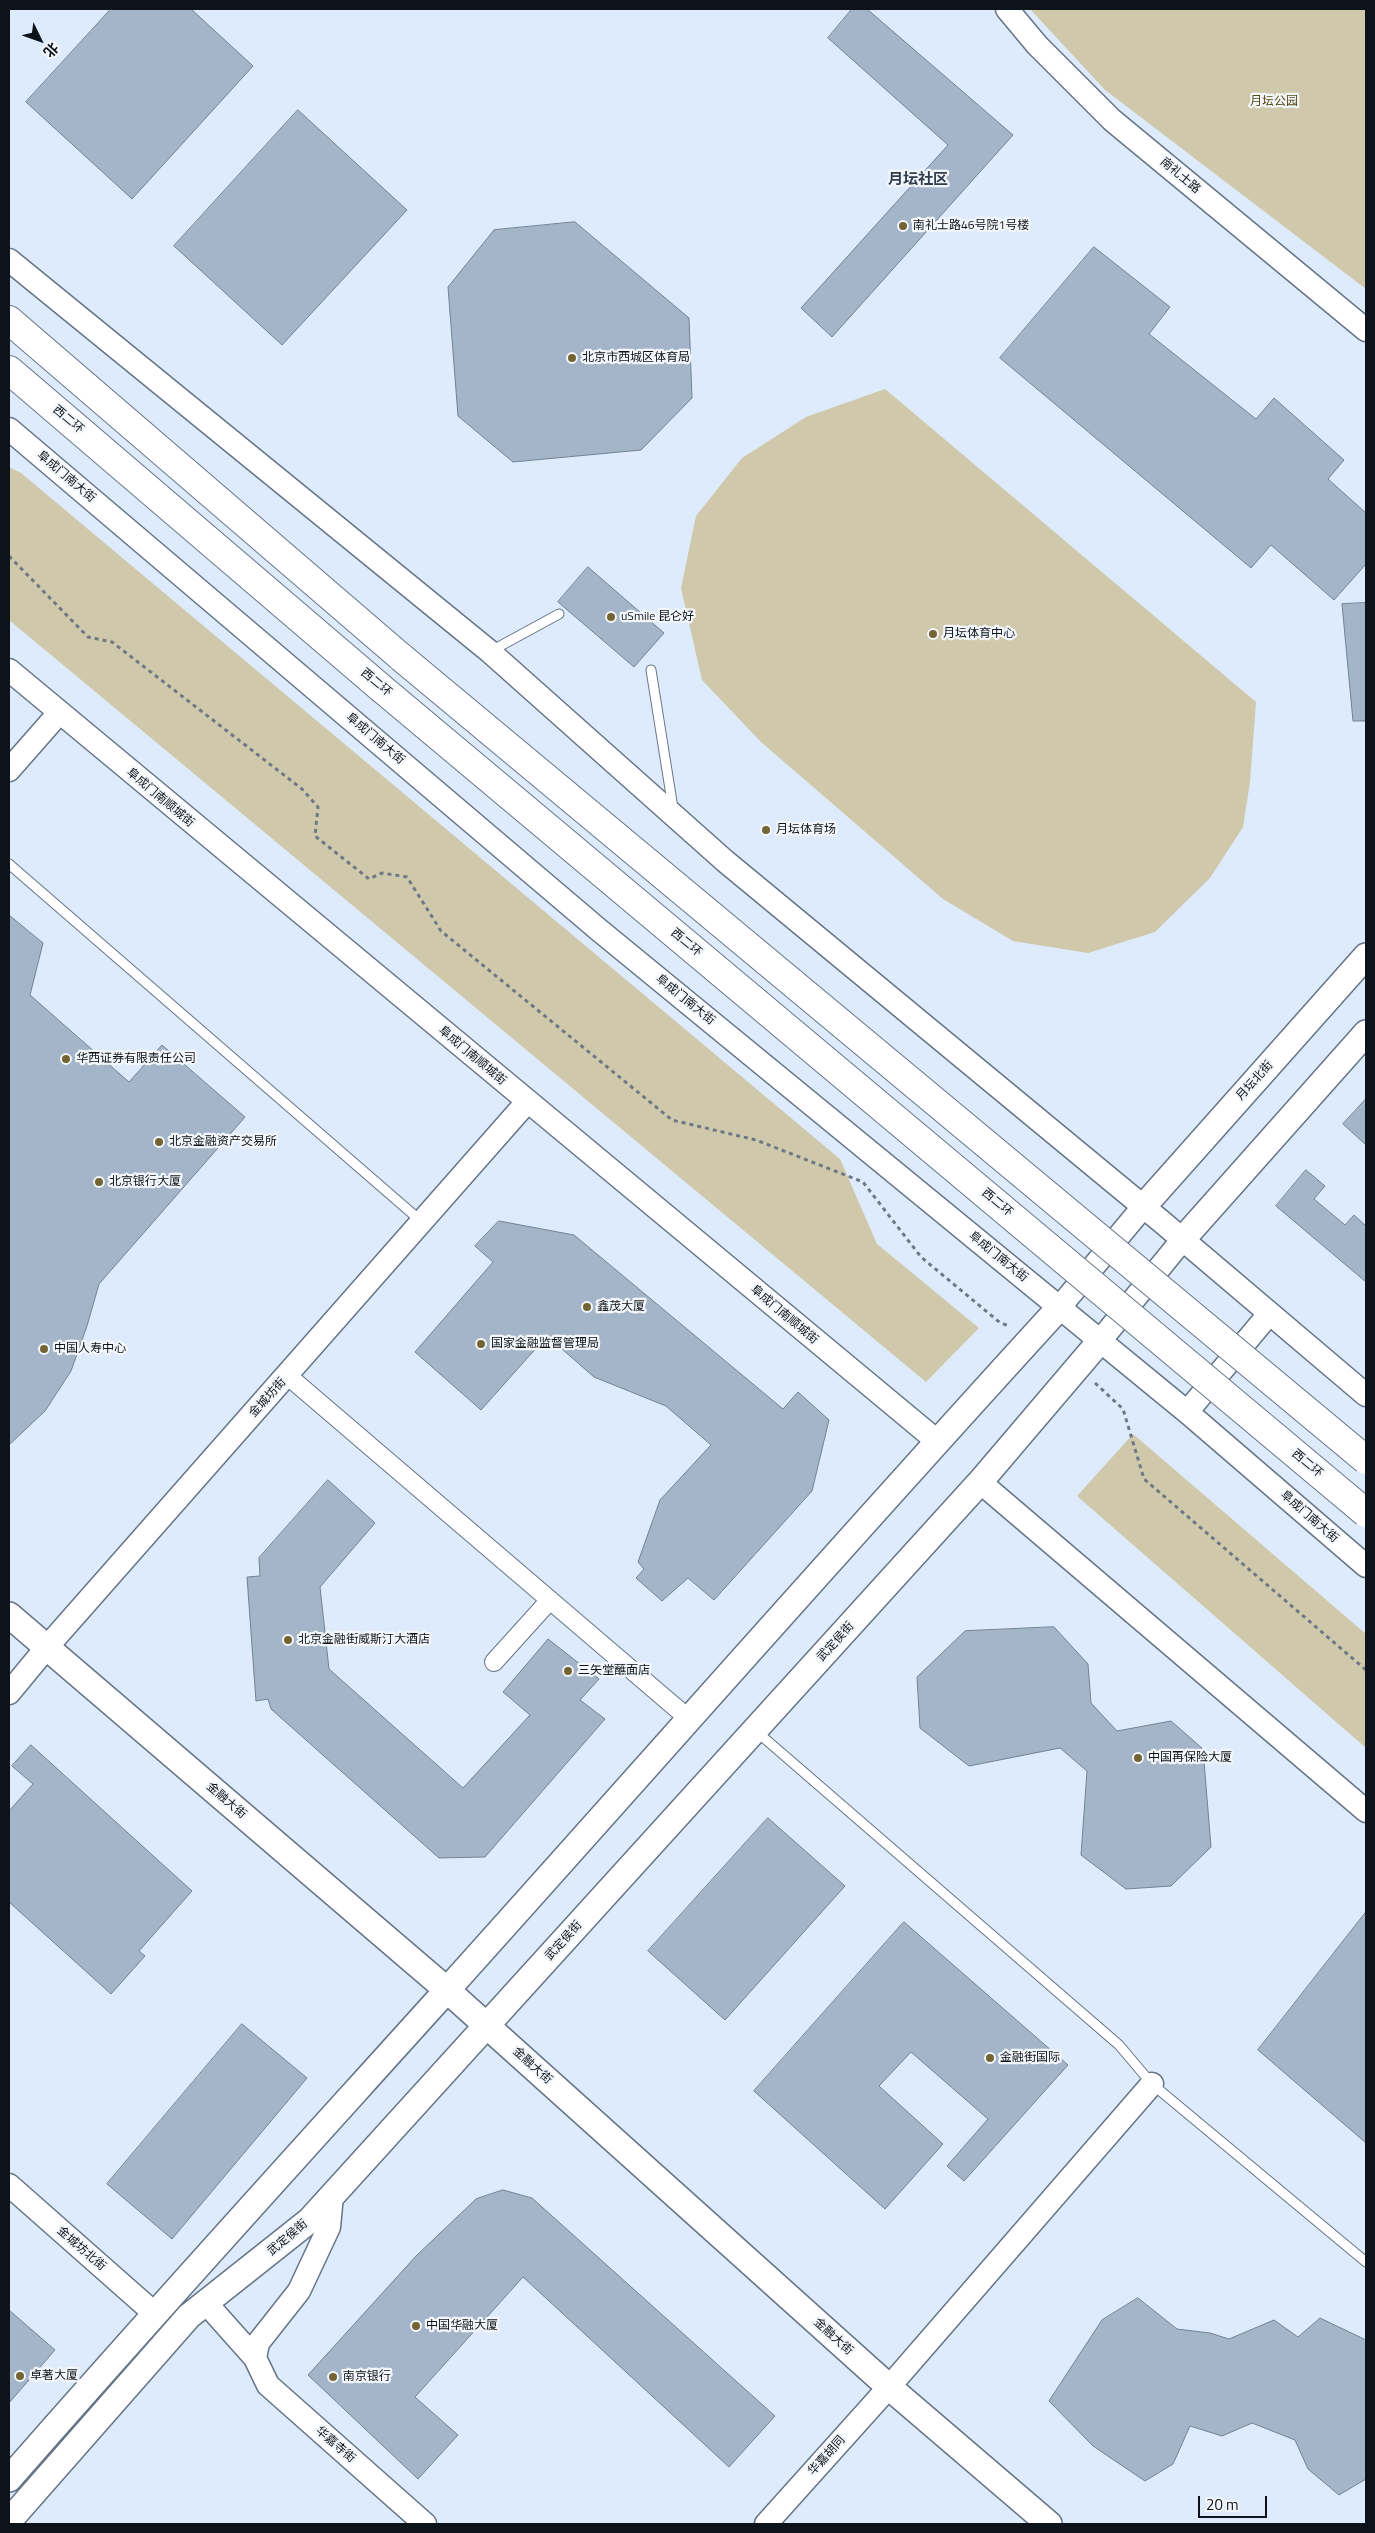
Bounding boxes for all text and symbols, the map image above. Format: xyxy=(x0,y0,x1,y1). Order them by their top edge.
north arrow xyxy=(15,15,65,65)
text: 北 xyxy=(39,38,64,63)
park label: 月坛公园 xyxy=(1250,95,1298,109)
street label: 南礼士路 xyxy=(1157,155,1203,197)
district label: 月坛社区 xyxy=(888,171,948,189)
place label: 南礼士路46号院1号楼 xyxy=(913,219,1029,233)
marker: 南礼士路46号院1号楼 xyxy=(897,220,909,232)
place label: 北京市西城区体育局 xyxy=(582,351,690,365)
marker: 北京市西城区体育局 xyxy=(566,352,578,364)
street label: 西二环 xyxy=(50,403,86,437)
street label: 阜成门南大街 xyxy=(34,448,98,506)
place label: uSmile 昆仑好 xyxy=(621,610,694,624)
marker: uSmile 昆仑好 xyxy=(605,611,617,623)
place label: 月坛体育中心 xyxy=(943,627,1015,641)
marker: 月坛体育中心 xyxy=(927,628,939,640)
street label: 西二环 xyxy=(358,666,394,700)
street label: 阜成门南大街 xyxy=(343,710,407,768)
street label: 阜成门南顺城街 xyxy=(123,765,197,831)
place label: 月坛体育场 xyxy=(776,823,836,837)
marker: 月坛体育场 xyxy=(760,824,772,836)
street label: 西二环 xyxy=(668,926,704,960)
street label: 阜成门南大街 xyxy=(652,972,718,1028)
street label: 阜成门南顺城街 xyxy=(435,1023,509,1089)
place label: 华西证券有限责任公司 xyxy=(76,1052,196,1066)
marker: 华西证券有限责任公司 xyxy=(60,1053,72,1065)
street label: 月坛北街 xyxy=(1234,1058,1276,1104)
place label: 北京金融资产交易所 xyxy=(169,1135,277,1149)
marker: 北京金融资产交易所 xyxy=(153,1136,165,1148)
place label: 北京银行大厦 xyxy=(109,1175,181,1189)
marker: 北京银行大厦 xyxy=(93,1176,105,1188)
street label: 西二环 xyxy=(979,1186,1015,1220)
street label: 阜成门南大街 xyxy=(965,1229,1031,1285)
street label: 阜成门南顺城街 xyxy=(747,1282,821,1348)
place label: 鑫茂大厦 xyxy=(597,1300,645,1314)
marker: 鑫茂大厦 xyxy=(581,1301,593,1313)
place label: 国家金融监督管理局 xyxy=(491,1337,599,1351)
marker: 国家金融监督管理局 xyxy=(475,1338,487,1350)
place label: 中国人寿中心 xyxy=(54,1342,126,1356)
marker: 中国人寿中心 xyxy=(38,1343,50,1355)
street label: 金城坊街 xyxy=(247,1375,289,1421)
street label: 西二环 xyxy=(1289,1447,1325,1481)
street label: 阜成门南大街 xyxy=(1277,1488,1341,1546)
street label: 武定侯街 xyxy=(815,1619,857,1665)
place label: 北京金融街威斯汀大酒店 xyxy=(298,1633,430,1647)
marker: 北京金融街威斯汀大酒店 xyxy=(282,1634,294,1646)
place label: 三矢堂蘸面店 xyxy=(578,1664,650,1678)
marker: 三矢堂蘸面店 xyxy=(562,1665,574,1677)
place label: 中国再保险大厦 xyxy=(1148,1751,1232,1765)
marker: 中国再保险大厦 xyxy=(1132,1752,1144,1764)
street label: 金融大街 xyxy=(203,1780,249,1822)
street label: 武定侯街 xyxy=(543,1918,585,1964)
street label: 金融大街 xyxy=(509,2045,555,2087)
place label: 金融街国际 xyxy=(1000,2051,1060,2065)
marker: 金融街国际 xyxy=(984,2052,996,2064)
street label: 武定侯街 xyxy=(265,2217,311,2259)
street label: 金城坊北街 xyxy=(54,2224,108,2274)
street label: 金融大街 xyxy=(810,2316,856,2358)
place label: 中国华融大厦 xyxy=(426,2319,498,2333)
marker: 中国华融大厦 xyxy=(410,2320,422,2332)
place label: 卓著大厦 xyxy=(30,2369,78,2383)
marker: 卓著大厦 xyxy=(14,2370,26,2382)
place label: 南京银行 xyxy=(343,2370,391,2384)
marker: 南京银行 xyxy=(327,2371,339,2383)
street label: 华嘉寺街 xyxy=(312,2424,358,2466)
street label: 华嘉胡同 xyxy=(806,2433,848,2479)
scale bar xyxy=(1200,2486,1269,2518)
text: 20 m xyxy=(1206,2493,1239,2516)

